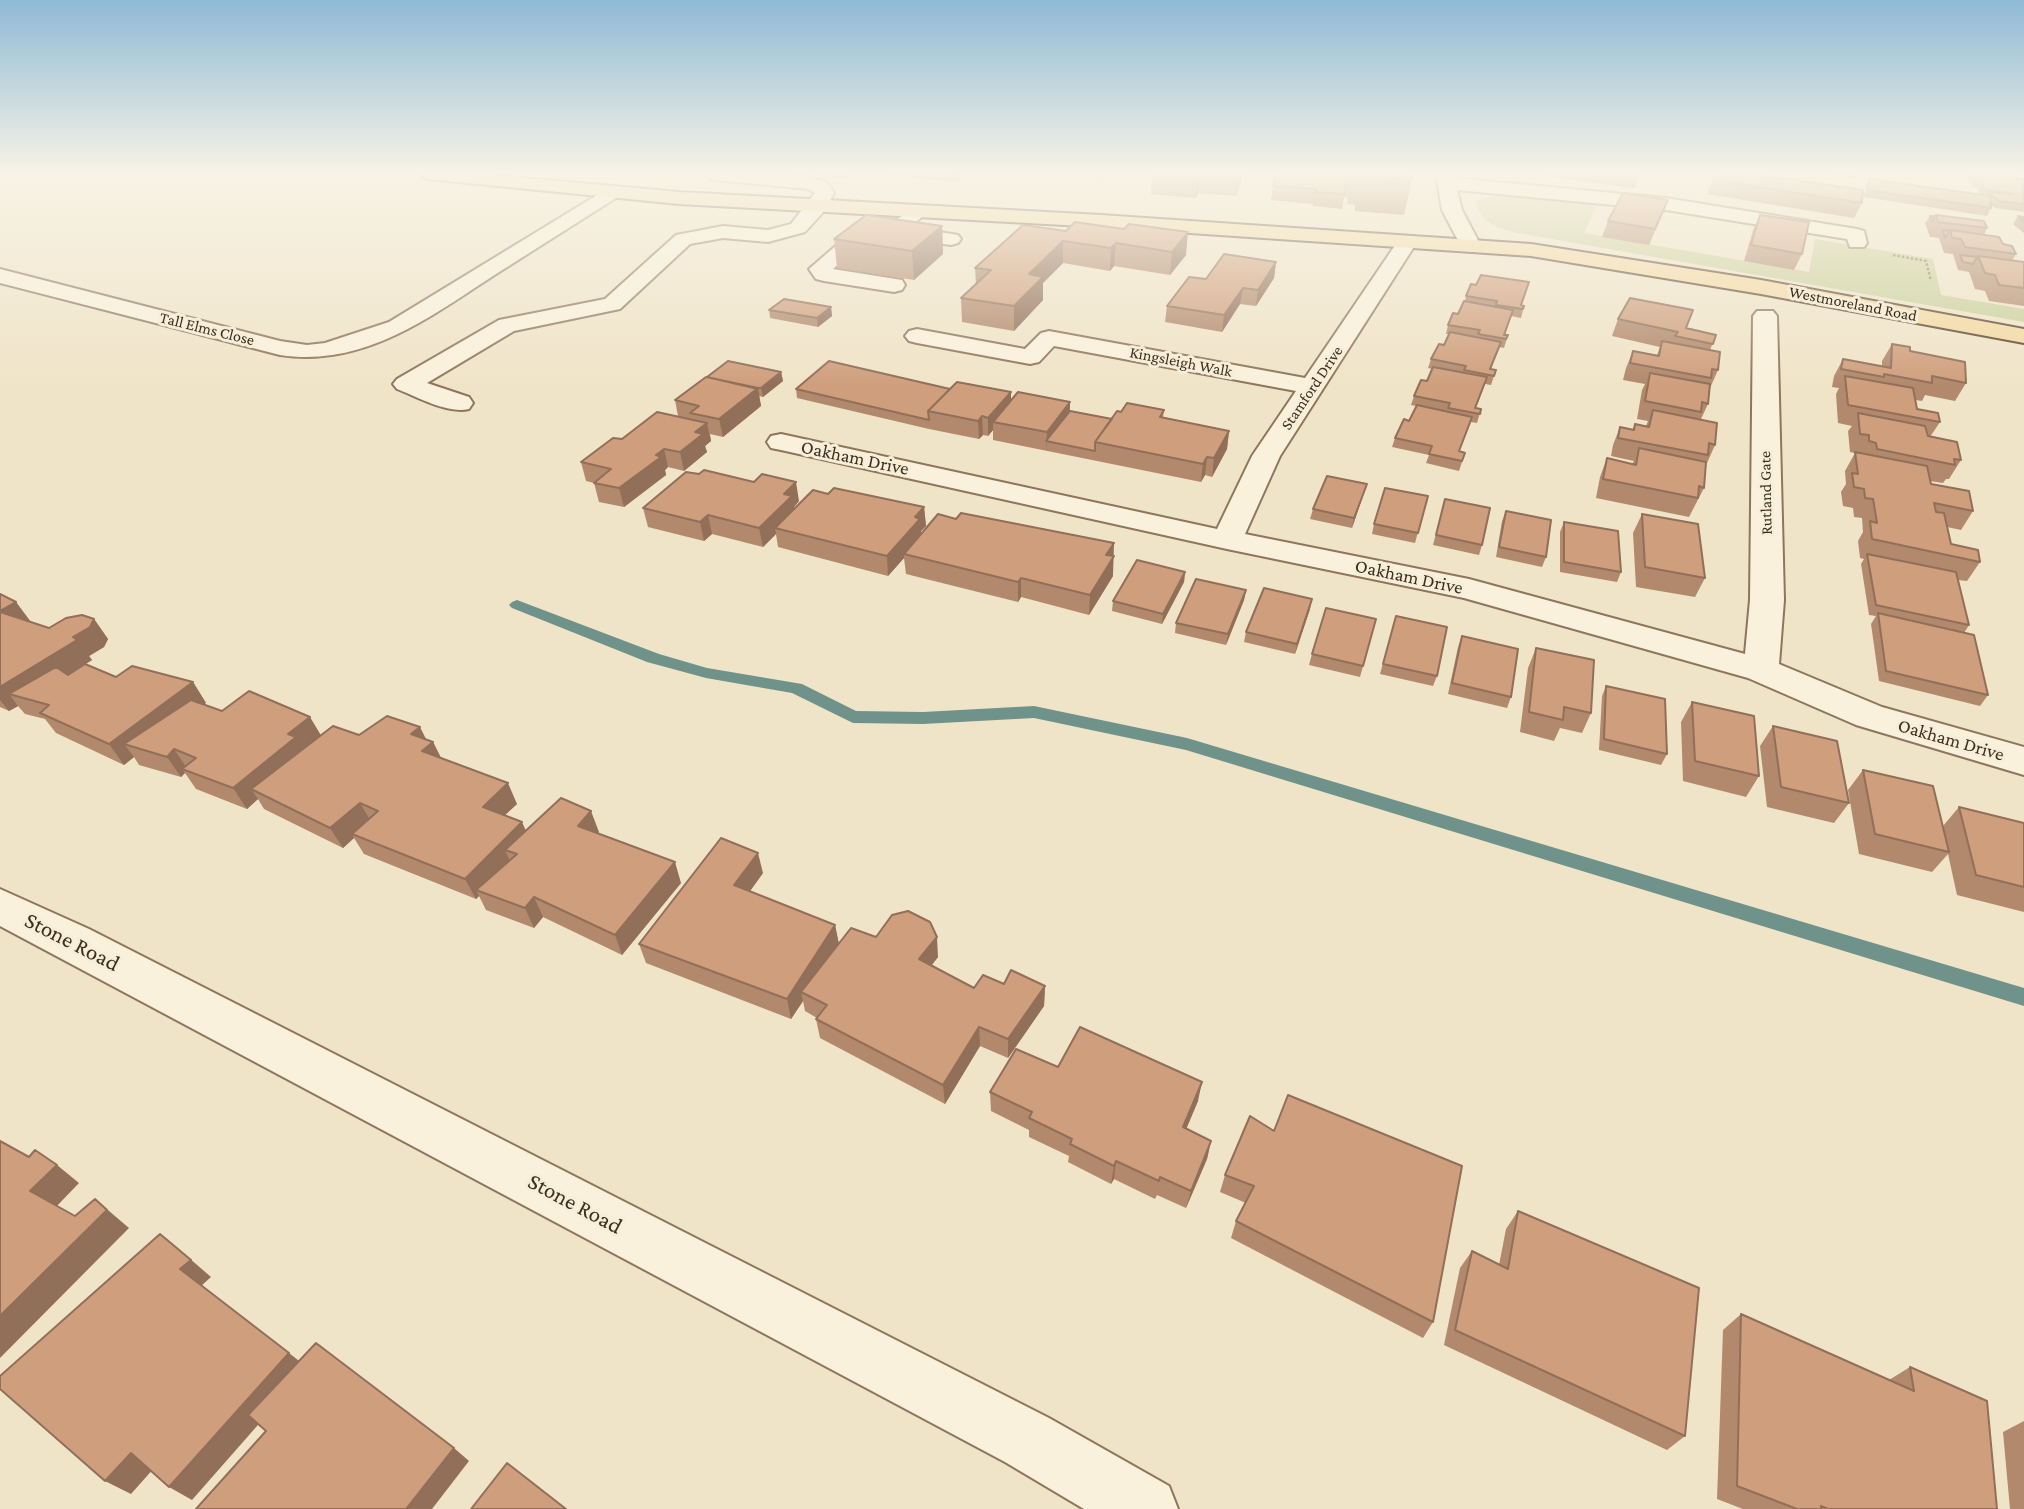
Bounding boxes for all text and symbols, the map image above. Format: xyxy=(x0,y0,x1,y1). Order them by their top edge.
street label: Westmoreland Road xyxy=(1787,282,1919,326)
street label: Tall Elms Close xyxy=(158,308,256,350)
street label: Stamford Drive xyxy=(1277,342,1347,434)
street label: Kingsleigh Walk xyxy=(1128,343,1234,381)
street label: Oakham Drive xyxy=(799,435,911,481)
street label: Rutland Gate xyxy=(1756,451,1776,535)
street label: Oakham Drive xyxy=(1353,554,1465,600)
street label: Oakham Drive xyxy=(1895,714,2007,766)
street label: Stone Road xyxy=(20,906,124,978)
street label: Stone Road xyxy=(523,1168,627,1240)

